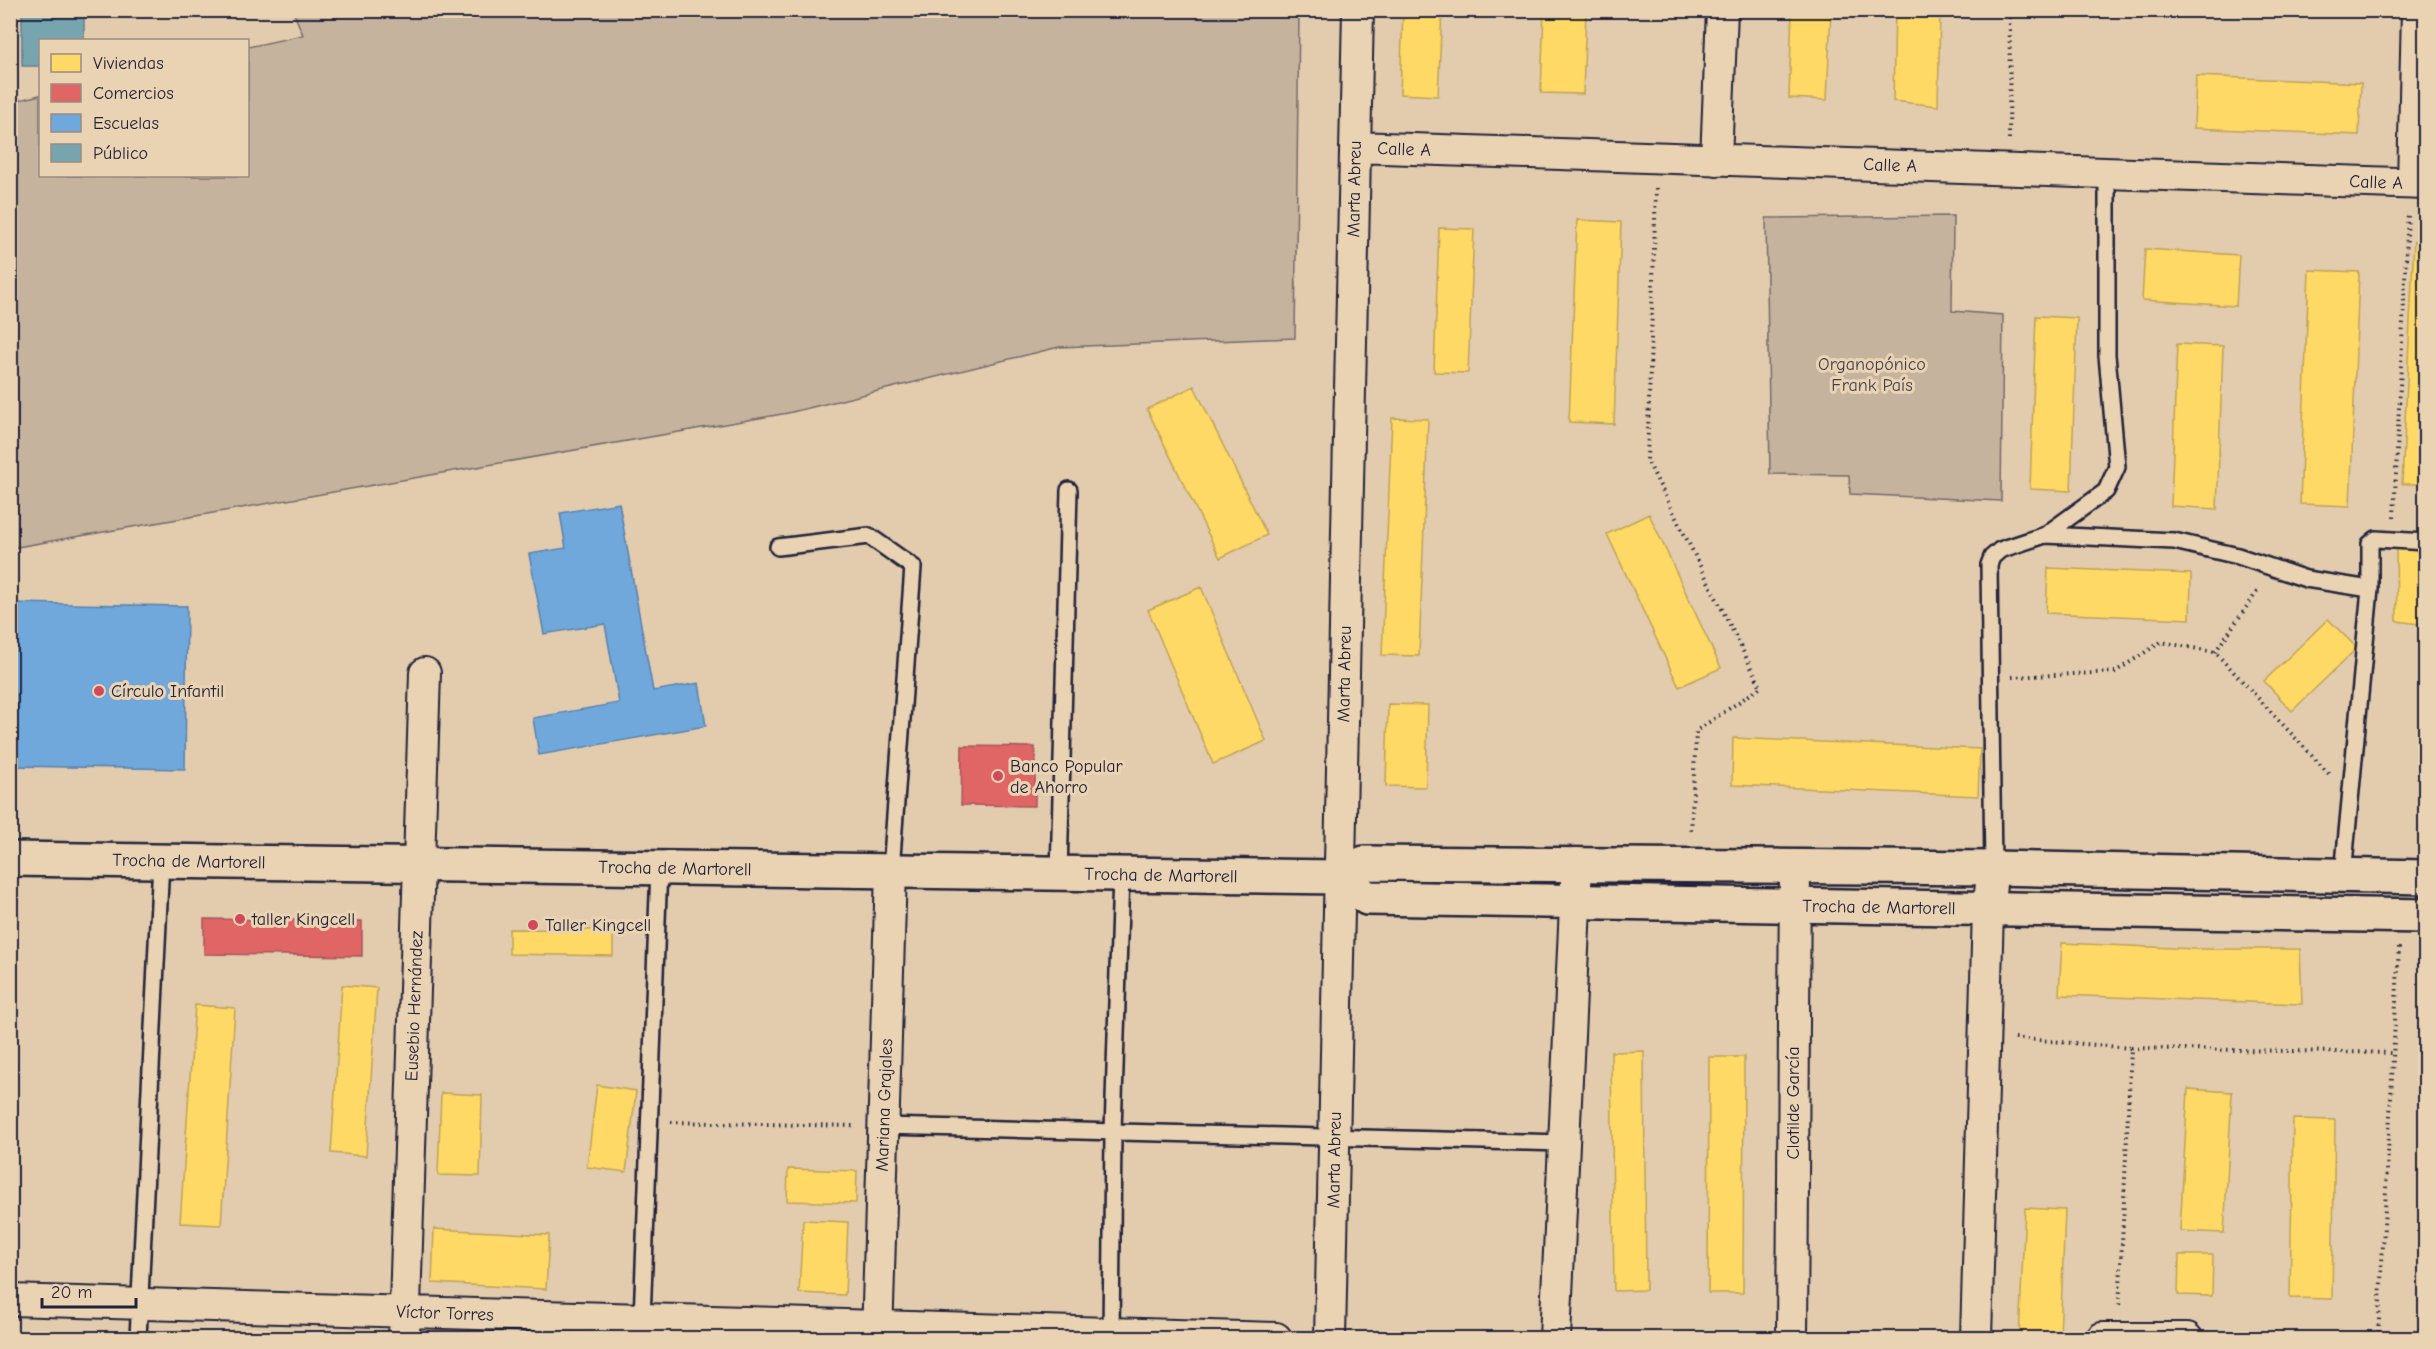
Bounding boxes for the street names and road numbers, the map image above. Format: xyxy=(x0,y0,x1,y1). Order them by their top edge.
street label: Calle A xyxy=(1377,138,1431,161)
street label: Marta Abreu xyxy=(1343,141,1366,237)
street label: Calle A xyxy=(1863,154,1917,177)
street label: Calle A xyxy=(2349,171,2403,194)
street label: Marta Abreu xyxy=(1333,626,1356,722)
street label: Trocha de Martorell xyxy=(112,850,266,873)
street label: Trocha de Martorell xyxy=(598,857,752,880)
street label: Trocha de Martorell xyxy=(1084,864,1238,887)
street label: Trocha de Martorell xyxy=(1802,896,1956,919)
street label: Eusebio Hernández xyxy=(401,930,428,1082)
street label: Mariana Grajales xyxy=(872,1038,897,1172)
street label: Clotilde García xyxy=(1783,1047,1804,1159)
street label: Marta Abreu xyxy=(1323,1112,1346,1208)
street label: Víctor Torres xyxy=(396,1301,494,1326)

